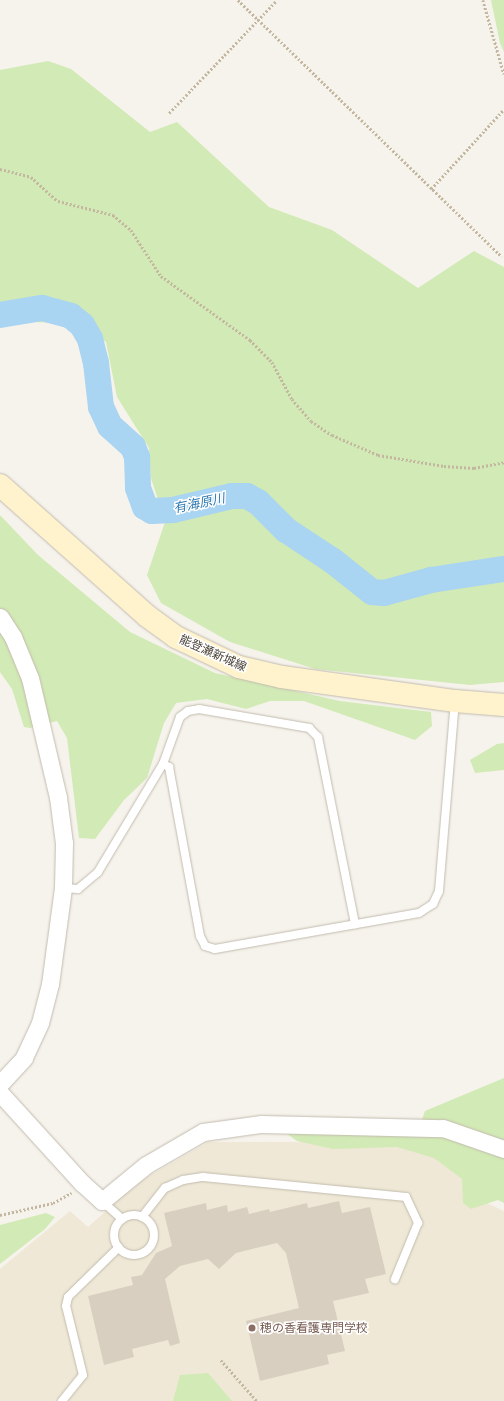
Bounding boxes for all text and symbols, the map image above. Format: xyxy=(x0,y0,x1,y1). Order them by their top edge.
water label: 有海原川 xyxy=(172,490,226,516)
street label: 能登瀬新城線 xyxy=(177,632,249,674)
place label: 穂の香看護専門学校 xyxy=(260,1321,368,1335)
marker: 穂の香看護専門学校 xyxy=(247,1323,257,1333)

